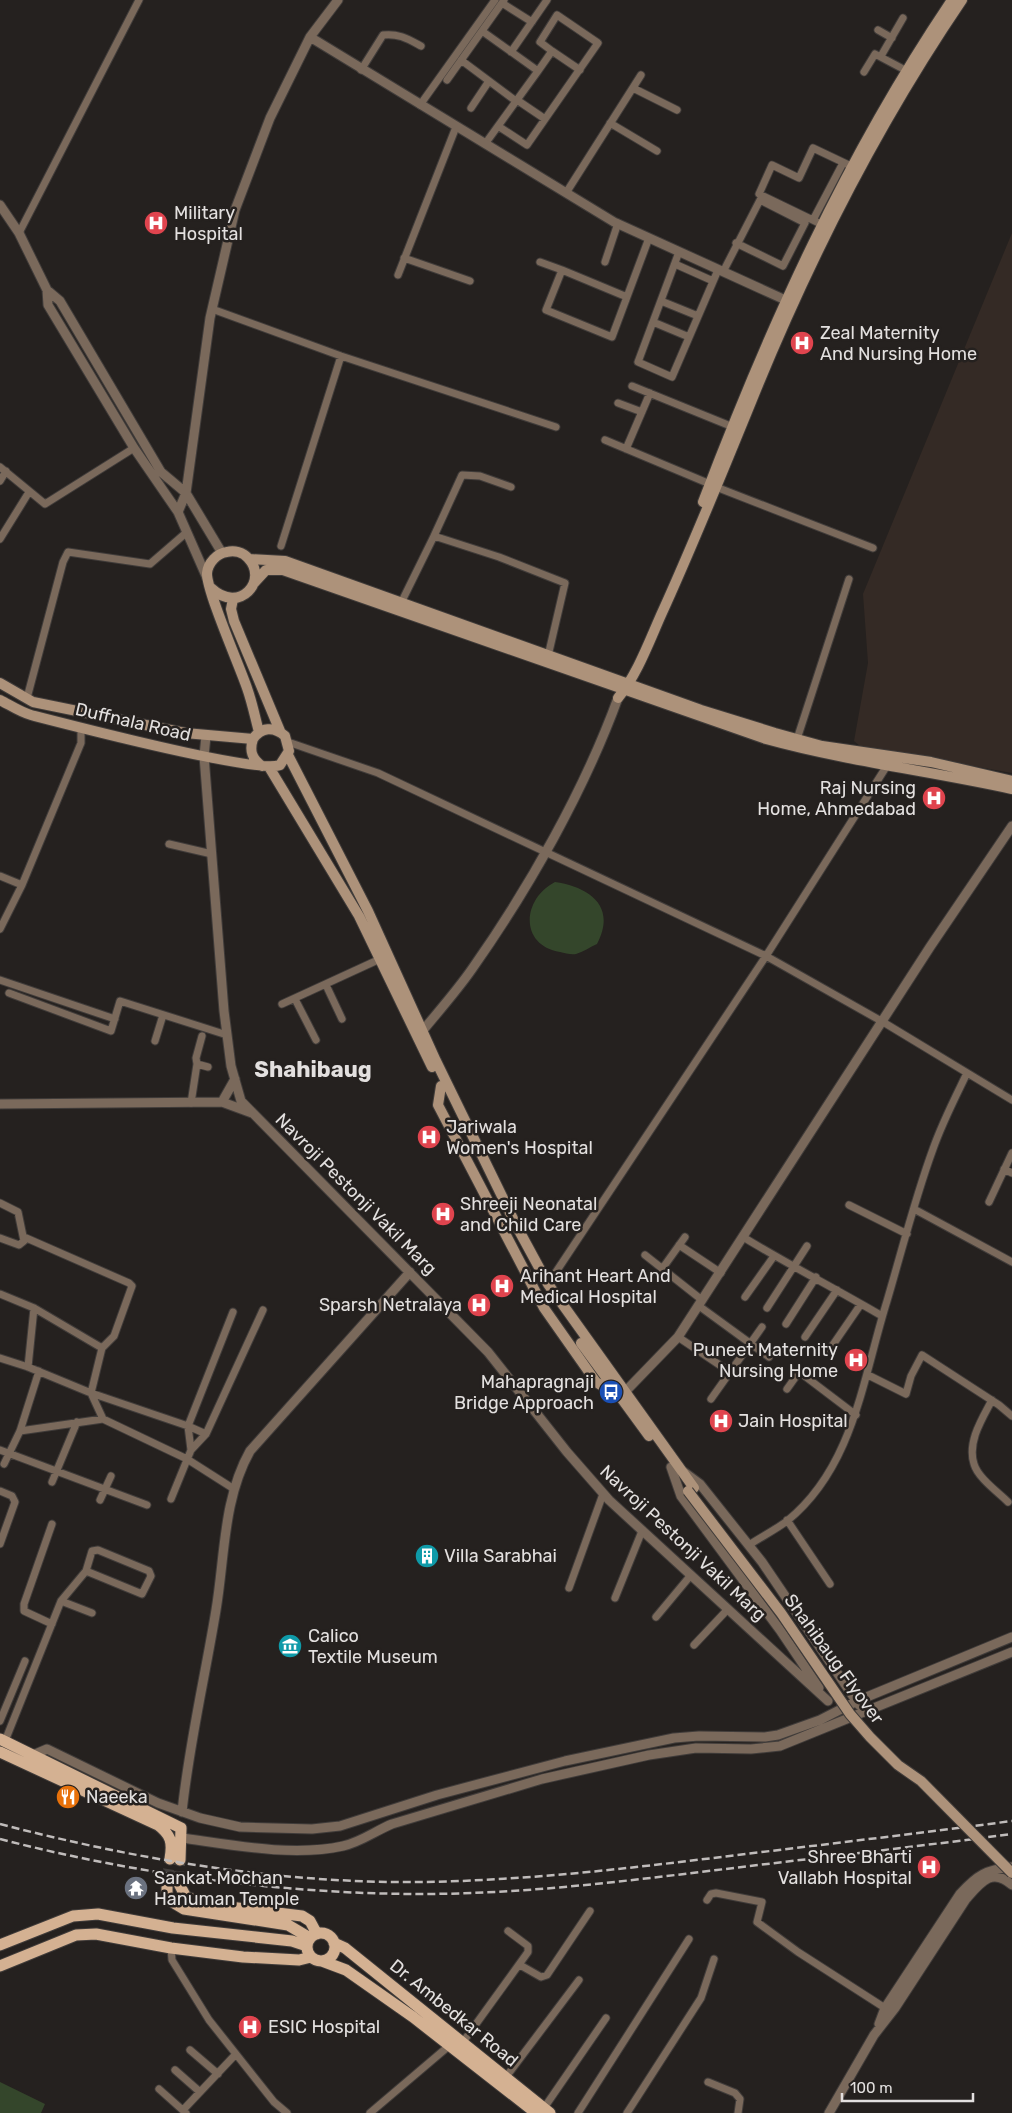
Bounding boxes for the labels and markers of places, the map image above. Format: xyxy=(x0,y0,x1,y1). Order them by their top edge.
place label: Military Hospital xyxy=(174,202,243,245)
hospital icon: Military Hospital xyxy=(143,210,169,236)
place label: Zeal Maternity And Nursing Home xyxy=(820,322,977,365)
hospital icon: Zeal Maternity And Nursing Home xyxy=(789,330,815,356)
place label: Raj Nursing Home, Ahmedabad xyxy=(757,777,916,820)
hospital icon: Raj Nursing Home, Ahmedabad xyxy=(921,785,947,811)
place label: Jariwala Women's Hospital xyxy=(446,1116,593,1159)
hospital icon: Jariwala Women's Hospital xyxy=(416,1124,442,1150)
place label: Shreeji Neonatal and Child Care xyxy=(460,1193,597,1236)
hospital icon: Shreeji Neonatal and Child Care xyxy=(430,1201,456,1227)
place label: Arihant Heart And Medical Hospital xyxy=(520,1265,671,1308)
hospital icon: Arihant Heart And Medical Hospital xyxy=(489,1273,515,1299)
hospital icon: Sparsh Netralaya xyxy=(466,1292,492,1318)
place label: Sparsh Netralaya xyxy=(319,1294,462,1316)
place label: Puneet Maternity Nursing Home xyxy=(693,1339,838,1382)
hospital icon: Puneet Maternity Nursing Home xyxy=(843,1347,869,1373)
place label: Mahapragnaji Bridge Approach xyxy=(454,1371,594,1414)
bus stop icon: Mahapragnaji Bridge Approach xyxy=(598,1379,624,1405)
hospital icon: Jain Hospital xyxy=(708,1408,734,1434)
place label: Jain Hospital xyxy=(738,1410,848,1432)
building icon: Villa Sarabhai xyxy=(414,1543,440,1569)
place label: Villa Sarabhai xyxy=(444,1545,557,1567)
place label: Calico Textile Museum xyxy=(308,1625,438,1668)
museum icon: Calico Textile Museum xyxy=(277,1633,303,1659)
restaurant icon: Naeeka xyxy=(55,1784,81,1810)
place label: Naeeka xyxy=(86,1786,148,1808)
place label: Shree Bharti Vallabh Hospital xyxy=(778,1846,912,1889)
hospital icon: Shree Bharti Vallabh Hospital xyxy=(916,1854,942,1880)
place label: Sankat Mochan Hanuman Temple xyxy=(154,1867,299,1910)
temple icon: Sankat Mochan Hanuman Temple xyxy=(123,1875,149,1901)
hospital icon: ESIC Hospital xyxy=(237,2014,263,2040)
place label: ESIC Hospital xyxy=(268,2016,380,2038)

